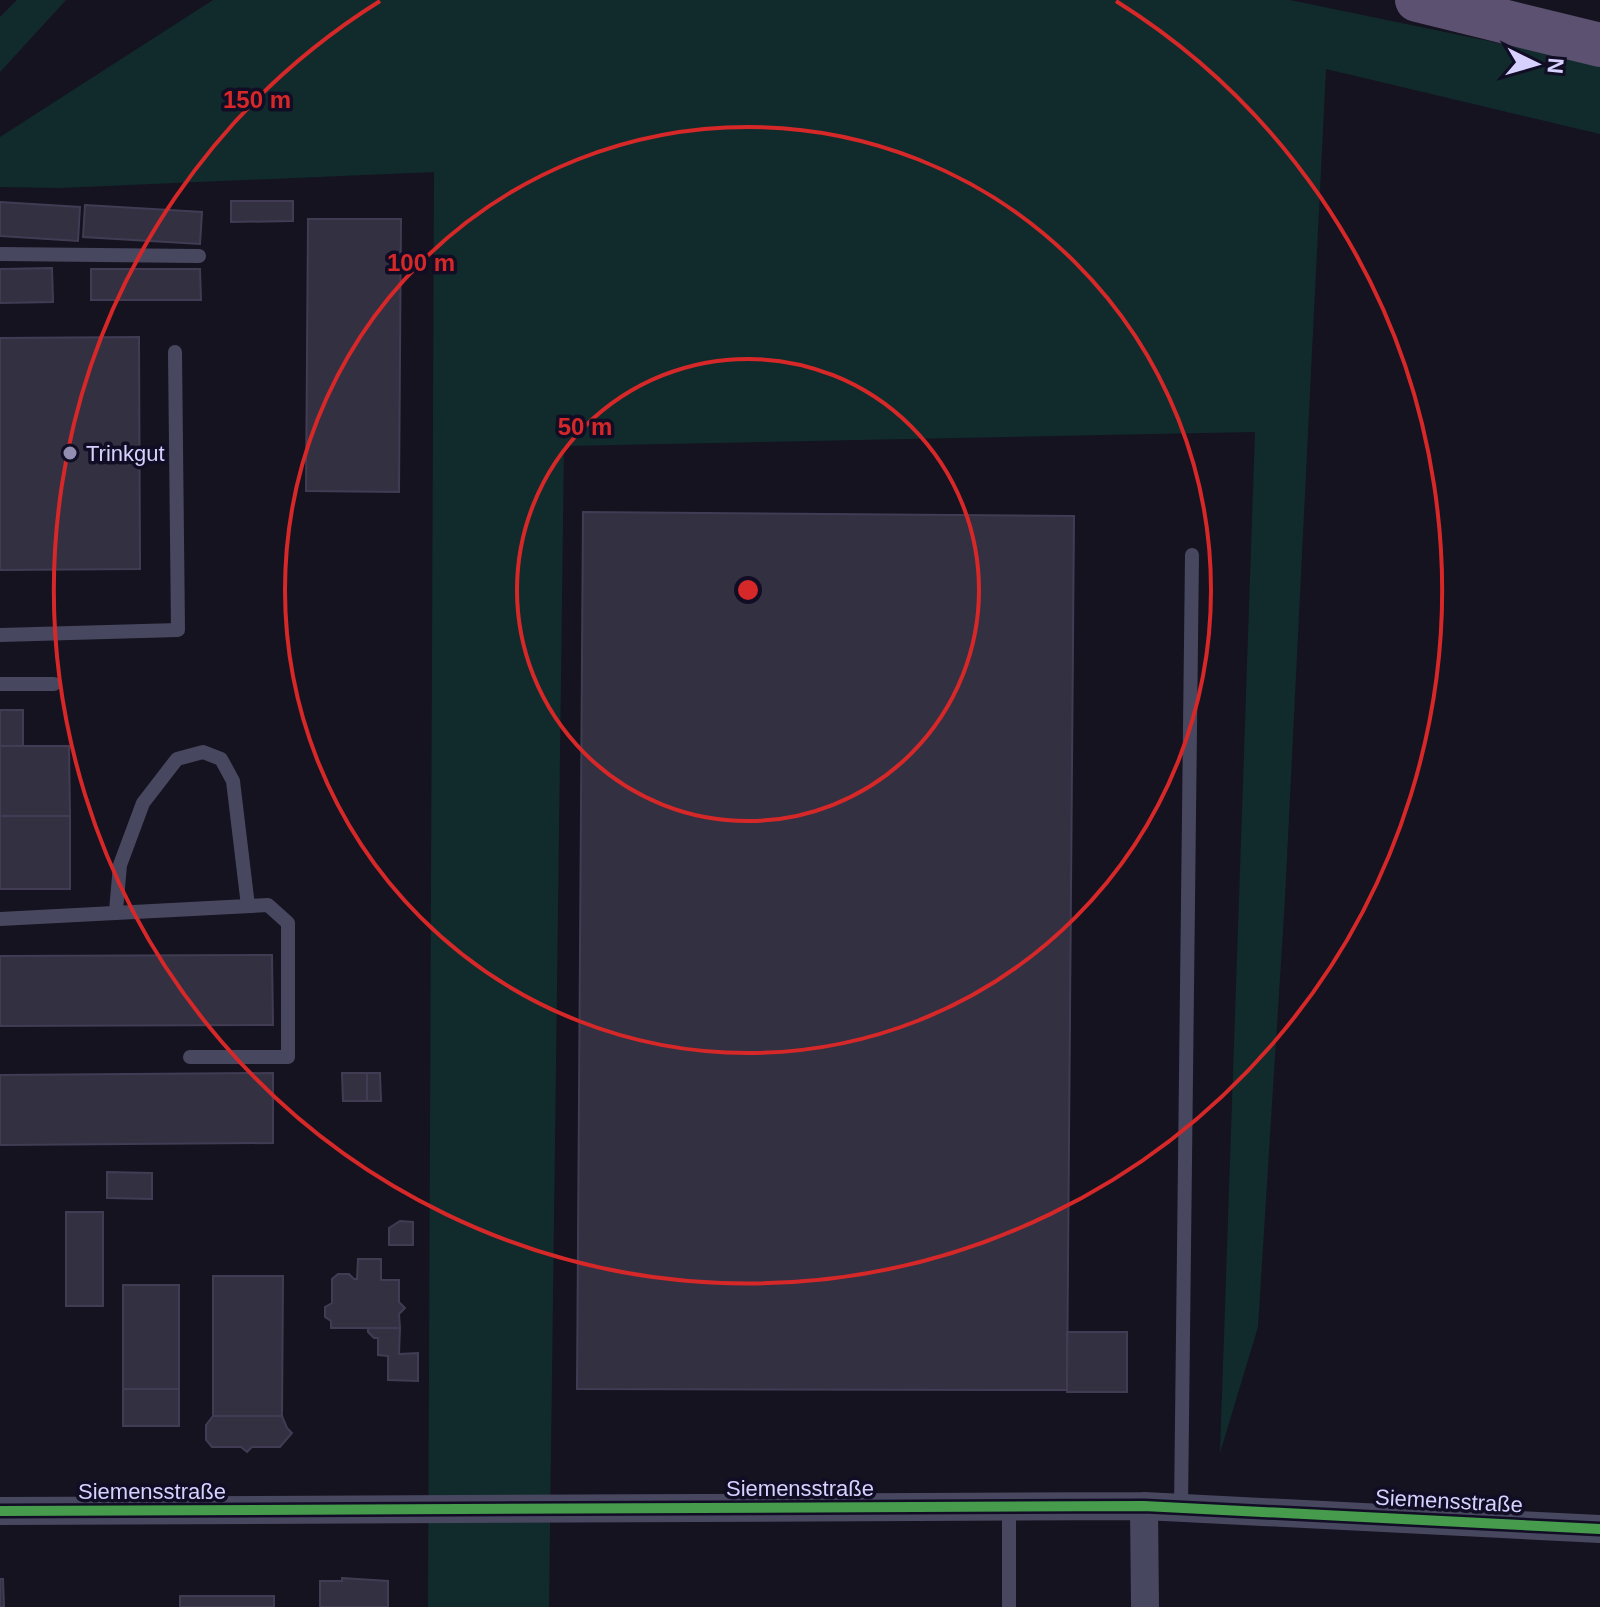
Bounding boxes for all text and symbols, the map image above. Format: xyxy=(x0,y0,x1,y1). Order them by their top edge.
north arrow xyxy=(1496,24,1576,104)
text: N xyxy=(1542,57,1569,75)
text: 150 m xyxy=(223,86,291,113)
text: 100 m xyxy=(387,249,455,276)
text: 50 m xyxy=(558,413,612,440)
place label: Trinkgut xyxy=(86,441,165,466)
marker: Trinkgut xyxy=(61,444,79,462)
centre of rings xyxy=(734,576,762,604)
street label: Siemensstraße xyxy=(726,1476,874,1501)
street label: Siemensstraße xyxy=(78,1479,226,1504)
street label: Siemensstraße xyxy=(1374,1485,1524,1517)

